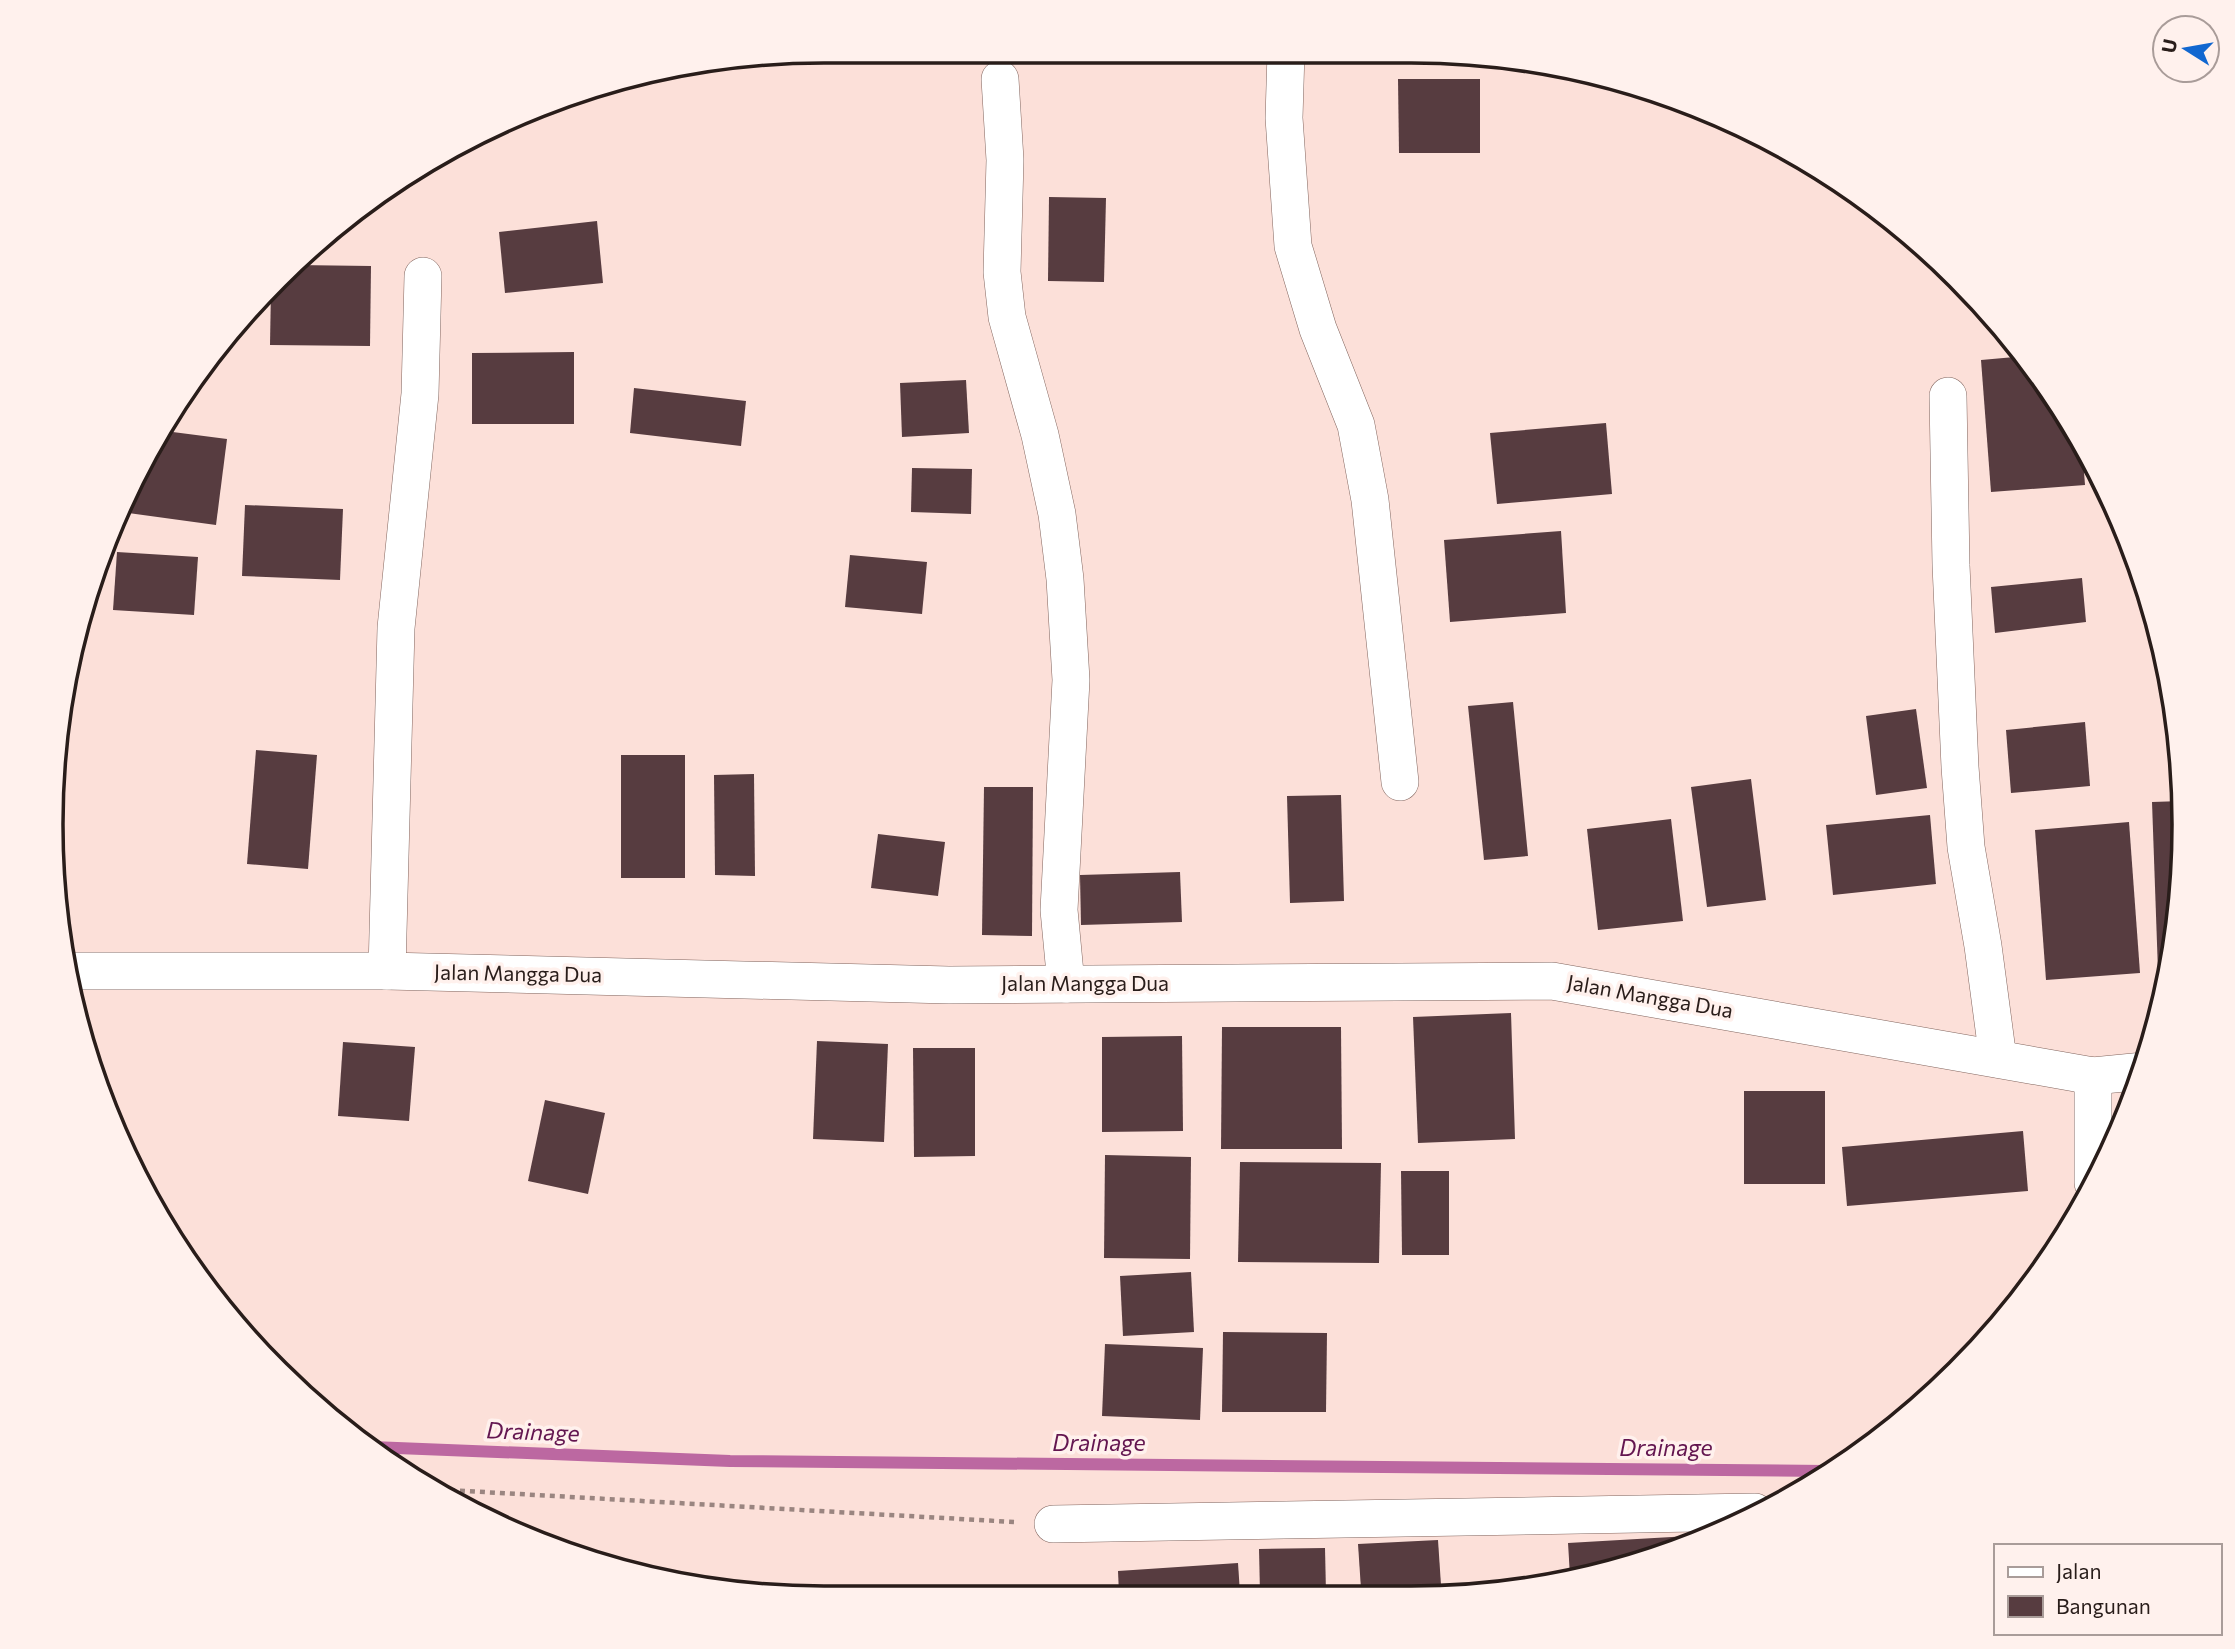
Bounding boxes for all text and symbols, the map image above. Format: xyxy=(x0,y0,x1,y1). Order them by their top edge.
north arrow xyxy=(2151,14,2221,84)
text: U xyxy=(2156,37,2181,55)
street label: Jalan Mangga Dua xyxy=(434,959,602,986)
street label: Jalan Mangga Dua xyxy=(1565,969,1735,1022)
street label: Jalan Mangga Dua xyxy=(1001,970,1169,995)
water label: Drainage xyxy=(486,1415,580,1447)
water label: Drainage xyxy=(1052,1428,1146,1456)
water label: Drainage xyxy=(1619,1433,1713,1461)
legend xyxy=(1994,1544,2221,1635)
text: Jalan xyxy=(2056,1558,2101,1583)
text: Bangunan xyxy=(2056,1593,2151,1618)

